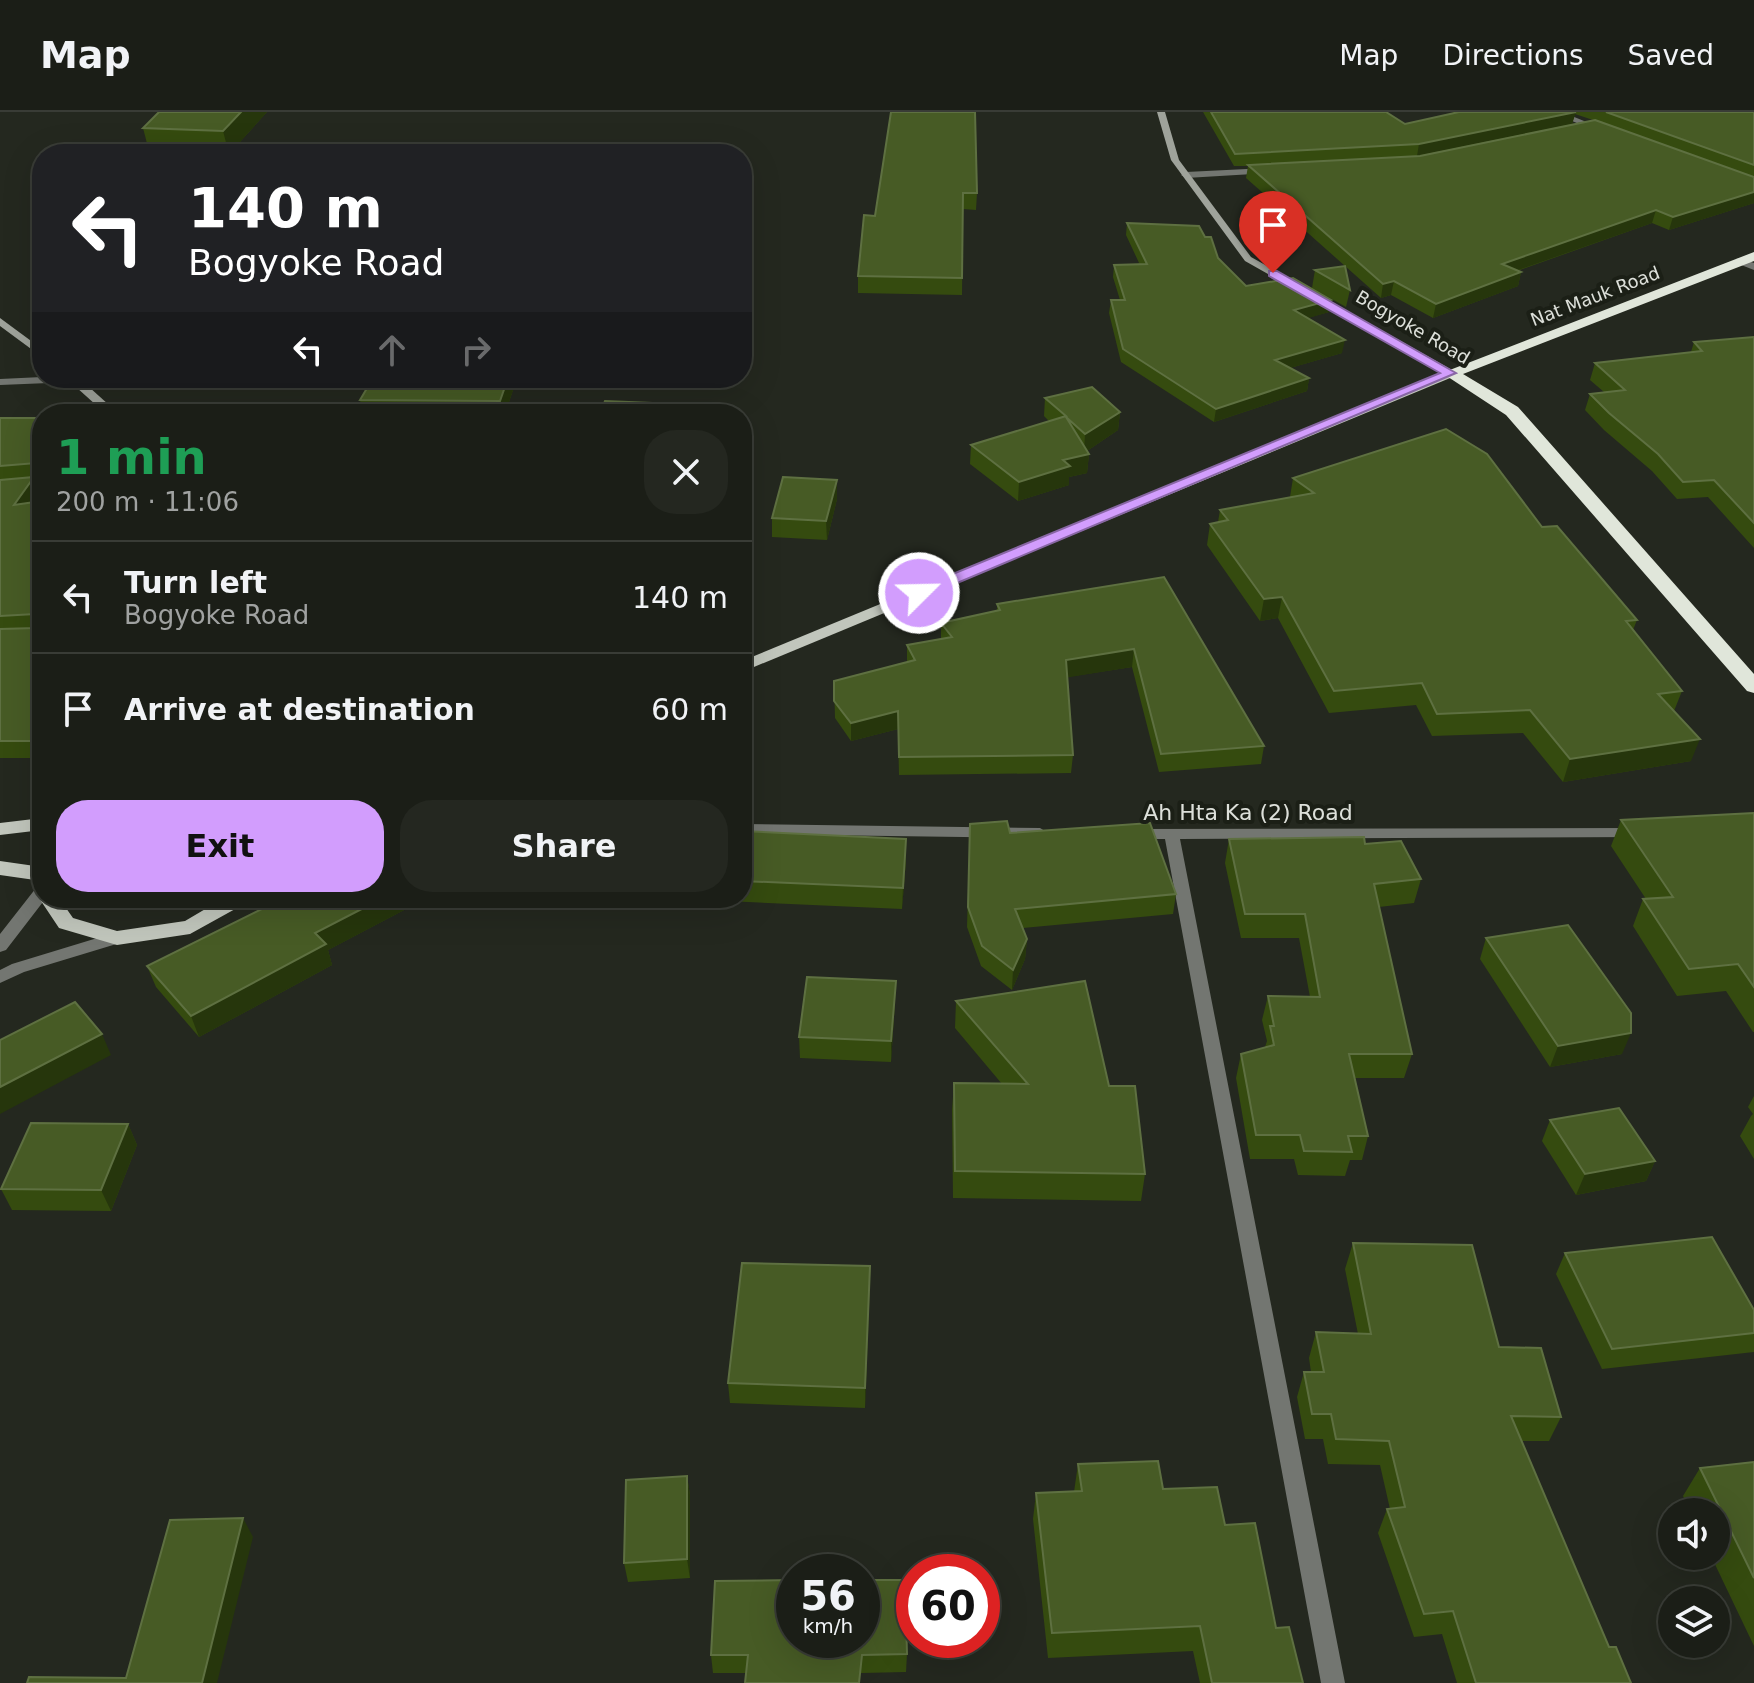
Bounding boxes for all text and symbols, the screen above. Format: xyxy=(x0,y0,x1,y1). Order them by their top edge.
text: Map xyxy=(40,33,131,77)
text: Map xyxy=(1339,39,1398,72)
text: Directions xyxy=(1442,39,1583,72)
text: Saved xyxy=(1627,39,1714,72)
text: 140 m xyxy=(188,175,383,240)
icon: left xyxy=(56,176,160,280)
pin xyxy=(1239,191,1307,273)
icon: arrive xyxy=(1251,203,1295,247)
text: Bogyoke Road xyxy=(188,242,444,283)
street label: Nat Mauk Road xyxy=(1527,262,1663,330)
street label: Bogyoke Road xyxy=(1352,286,1474,368)
icon: left xyxy=(286,328,330,372)
icon: ahead xyxy=(370,328,414,372)
icon: right xyxy=(454,328,498,372)
text: 1 min xyxy=(56,429,207,485)
button: close xyxy=(644,430,728,514)
text: 200 m · 11:06 xyxy=(56,487,239,517)
position arrow xyxy=(877,551,961,635)
text: Turn left xyxy=(124,565,267,600)
icon: left xyxy=(56,575,100,619)
text: 140 m xyxy=(632,580,728,615)
text: Bogyoke Road xyxy=(124,600,309,630)
icon: arrive xyxy=(56,687,100,731)
text: Arrive at destination xyxy=(124,692,475,727)
text: 60 m xyxy=(651,692,728,727)
button: Exit xyxy=(56,800,384,892)
button: Share xyxy=(400,800,728,892)
street label: Ah Hta Ka (2) Road xyxy=(1143,800,1353,825)
map controls xyxy=(1658,1498,1730,1658)
button: sound xyxy=(1658,1498,1730,1570)
speed limit sign: 60 xyxy=(896,1554,1000,1658)
text: 56 xyxy=(800,1573,856,1619)
button: layers xyxy=(1658,1586,1730,1658)
text: km/h xyxy=(803,1614,853,1638)

